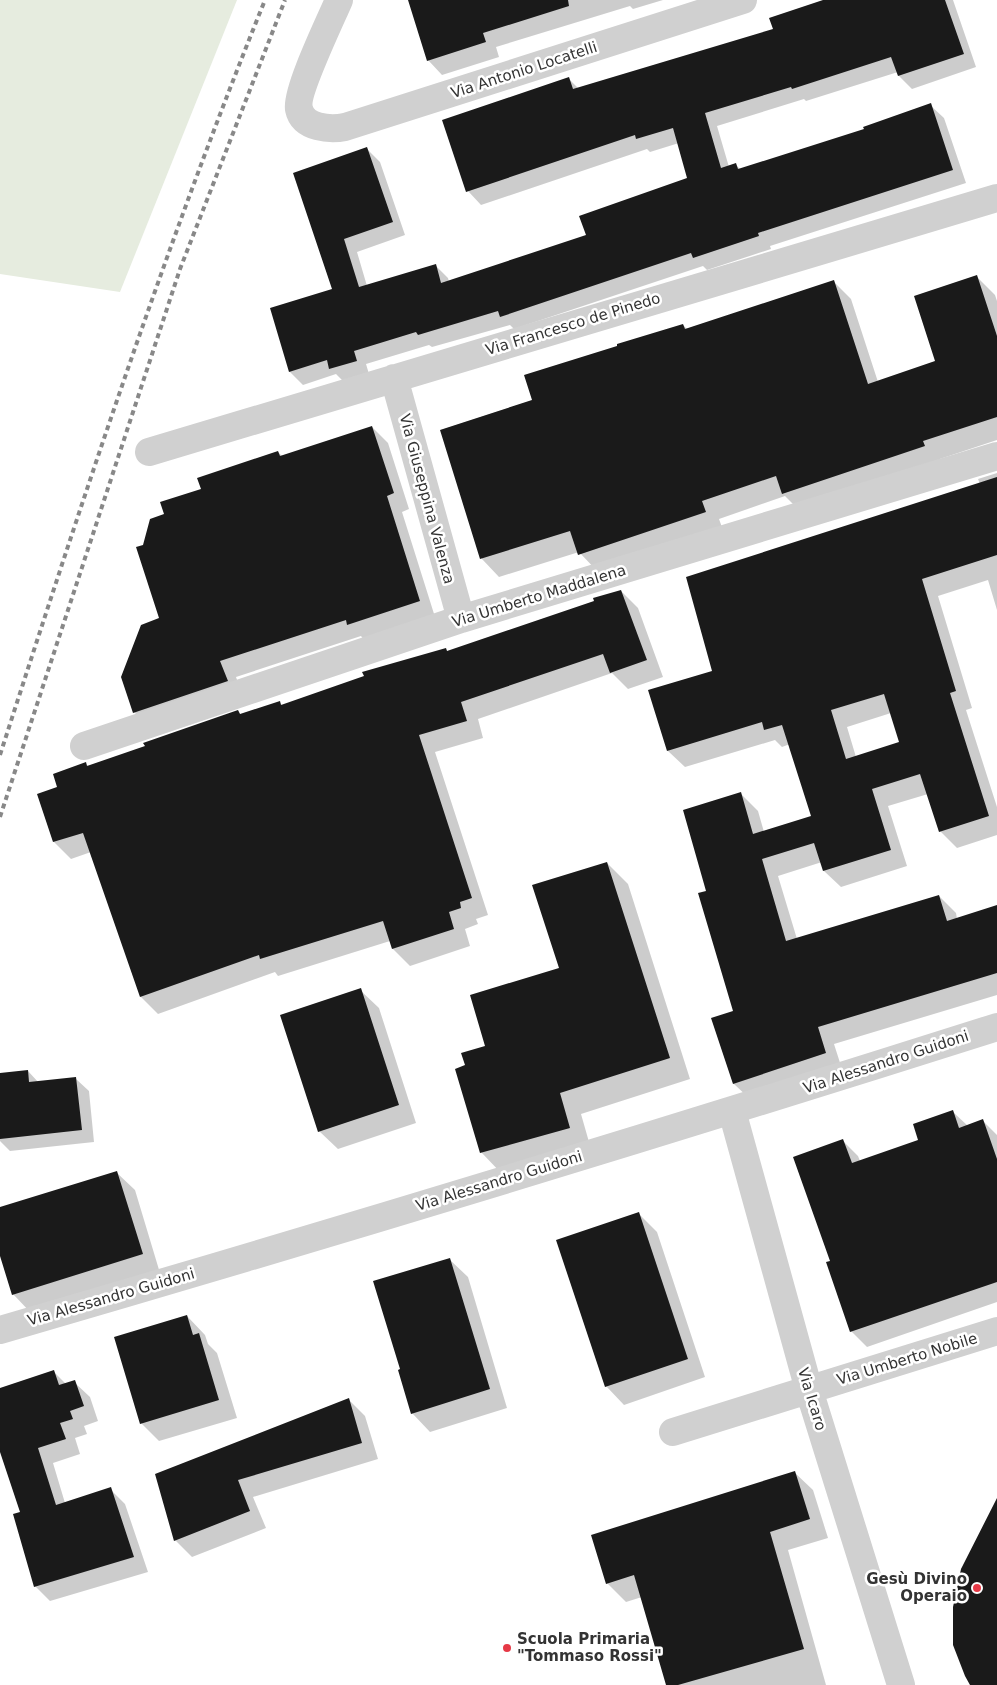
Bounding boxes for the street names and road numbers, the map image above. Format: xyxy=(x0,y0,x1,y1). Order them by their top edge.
street label: Via Antonio Locatelli xyxy=(449,38,599,102)
street label: Via Francesco de Pinedo xyxy=(483,289,663,359)
street label: Via Giuseppina Valenza xyxy=(396,412,458,586)
street label: Via Umberto Maddalena xyxy=(450,561,628,631)
street label: Via Alessandro Guidoni xyxy=(801,1027,971,1097)
street label: Via Alessandro Guidoni xyxy=(414,1147,584,1215)
street label: Via Alessandro Guidoni xyxy=(25,1265,197,1329)
street label: Via Umberto Nobile xyxy=(835,1329,979,1389)
street label: Via Icaro xyxy=(794,1365,830,1433)

